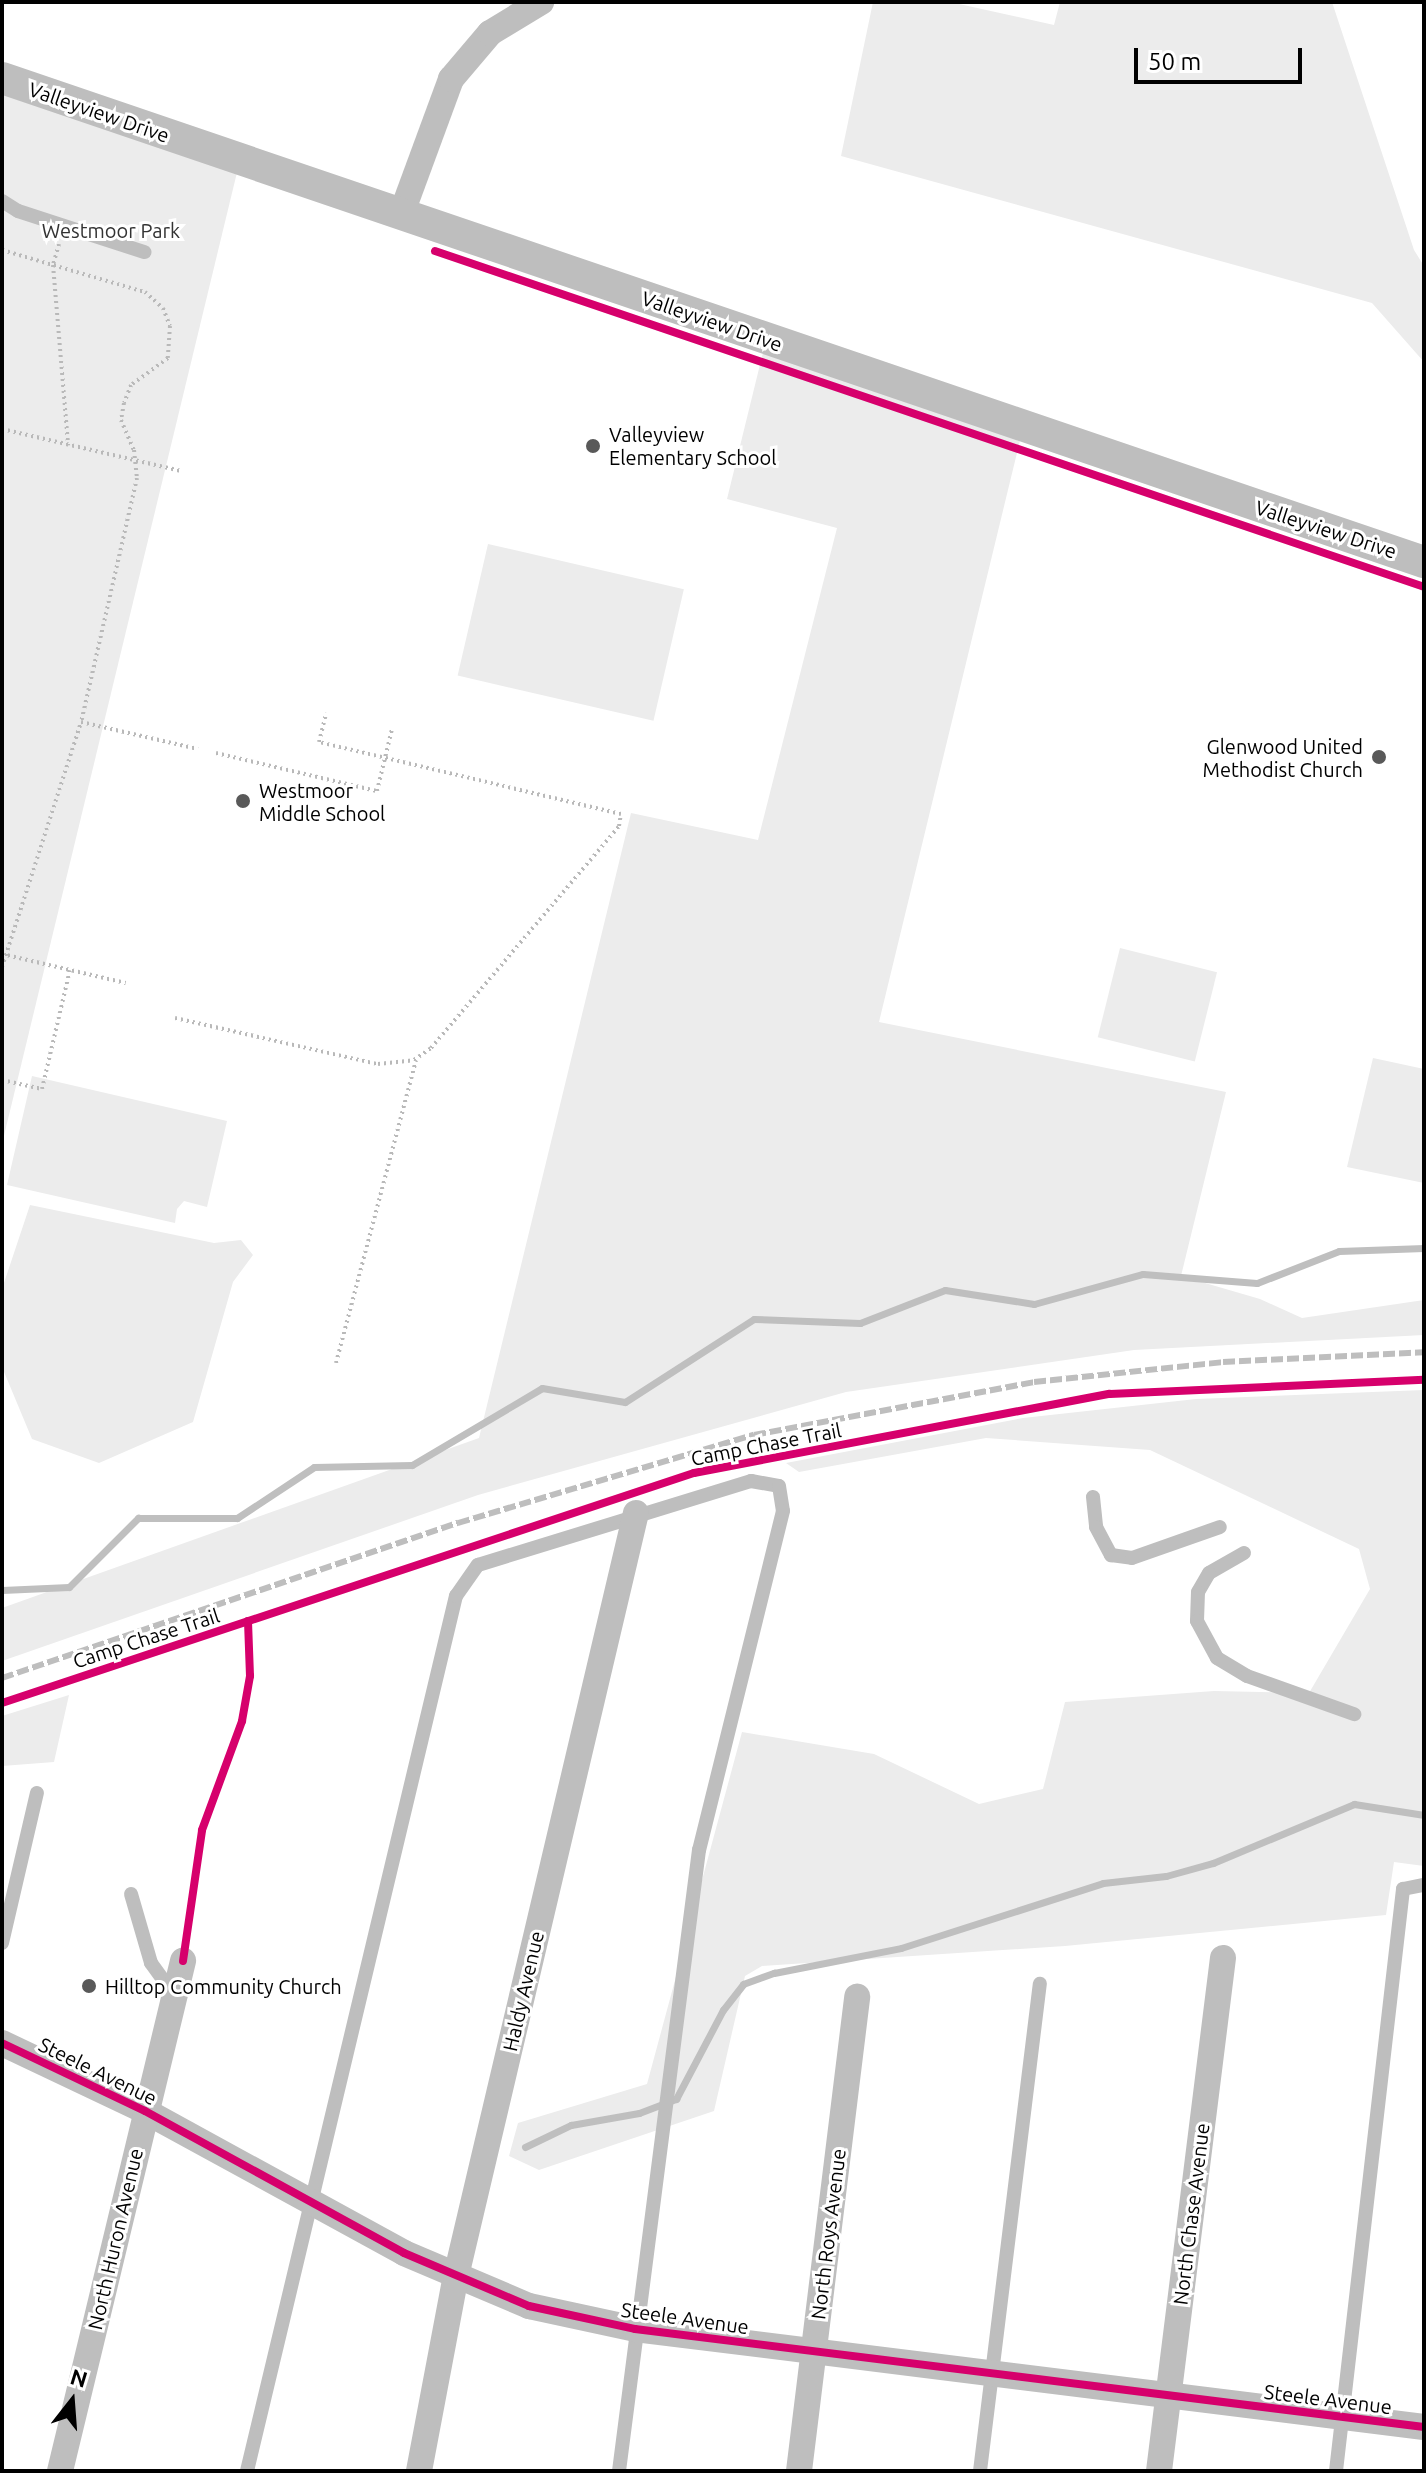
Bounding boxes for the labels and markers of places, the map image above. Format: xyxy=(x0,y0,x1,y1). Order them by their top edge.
place label: Valleyview Elementary School xyxy=(609,422,776,469)
marker: Valleyview Elementary School xyxy=(584,437,602,455)
place label: Glenwood United Methodist Church xyxy=(1203,734,1363,781)
marker: Glenwood United Methodist Church xyxy=(1370,748,1388,766)
place label: Westmoor Middle School xyxy=(259,778,385,825)
marker: Westmoor Middle School xyxy=(234,792,252,810)
place label: Hilltop Community Church xyxy=(105,1974,342,1998)
marker: Hilltop Community Church xyxy=(80,1977,98,1995)

